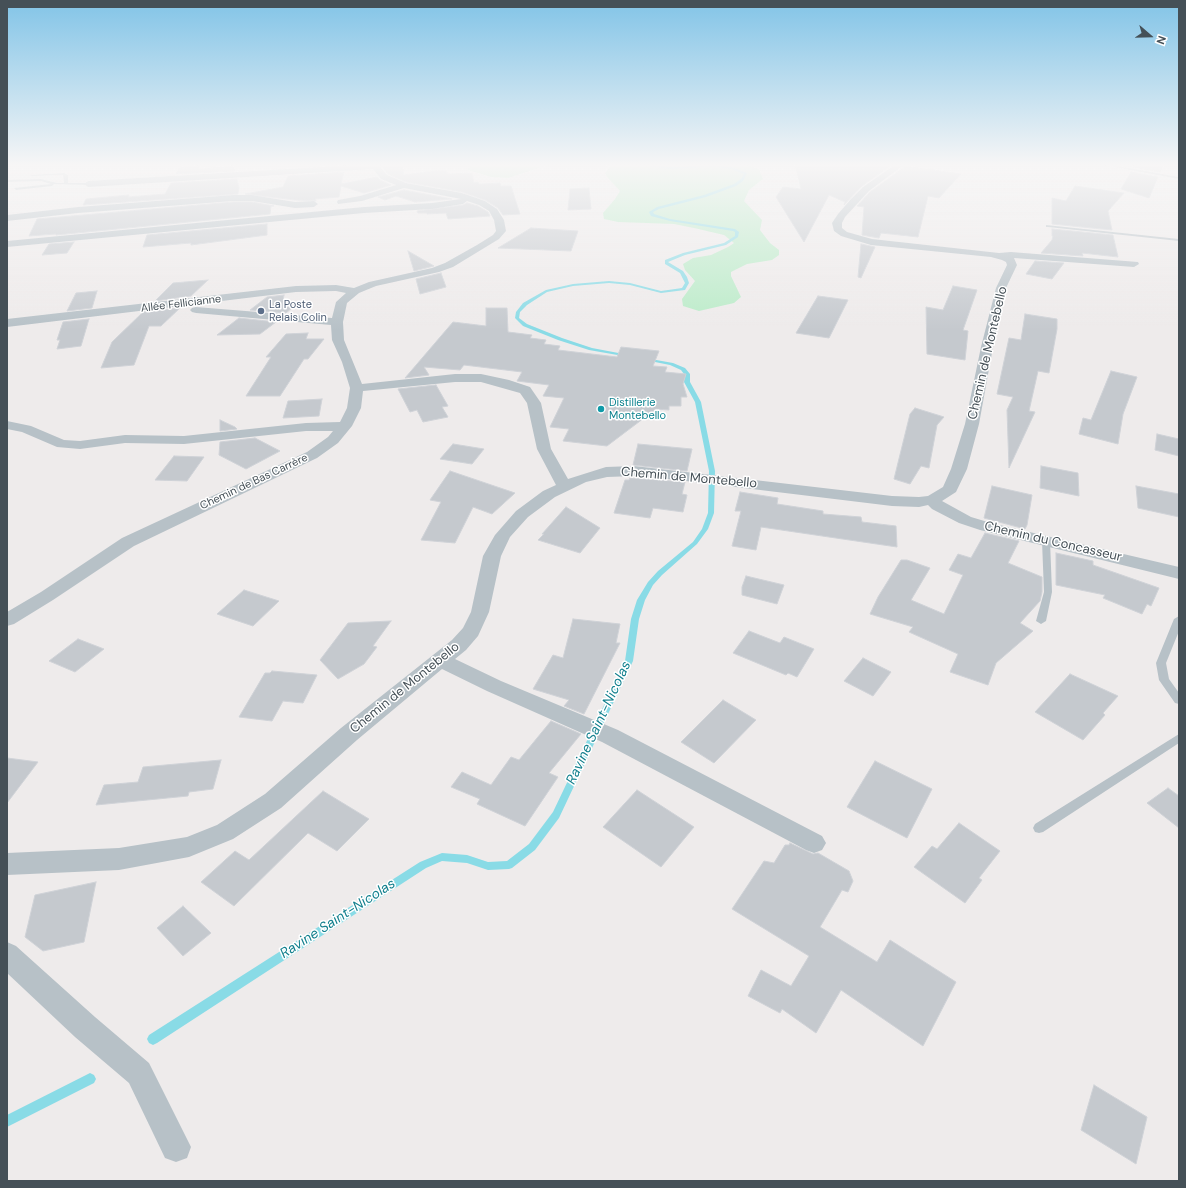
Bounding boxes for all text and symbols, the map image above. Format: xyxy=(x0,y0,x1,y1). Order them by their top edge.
north arrow xyxy=(1130,16,1170,56)
text: N xyxy=(1153,34,1169,46)
street label: Chemin de Montebello xyxy=(965,285,1011,421)
street label: Allée Fellicianne xyxy=(140,293,222,315)
place label: La Poste Relais Colin xyxy=(269,298,327,324)
marker: La Poste Relais Colin xyxy=(256,306,266,316)
place label: Distillerie Montebello xyxy=(609,396,666,422)
marker: Distillerie Montebello xyxy=(596,404,606,414)
street label: Chemin de Bas Carrère xyxy=(198,451,310,513)
street label: Chemin de Montebello xyxy=(620,464,758,492)
street label: Chemin du Concasseur xyxy=(983,519,1123,565)
street label: Chemin de Montebello xyxy=(347,639,463,737)
water label: Ravine Saint-Nicolas xyxy=(563,659,635,787)
water label: Ravine Saint-Nicolas xyxy=(277,875,399,963)

